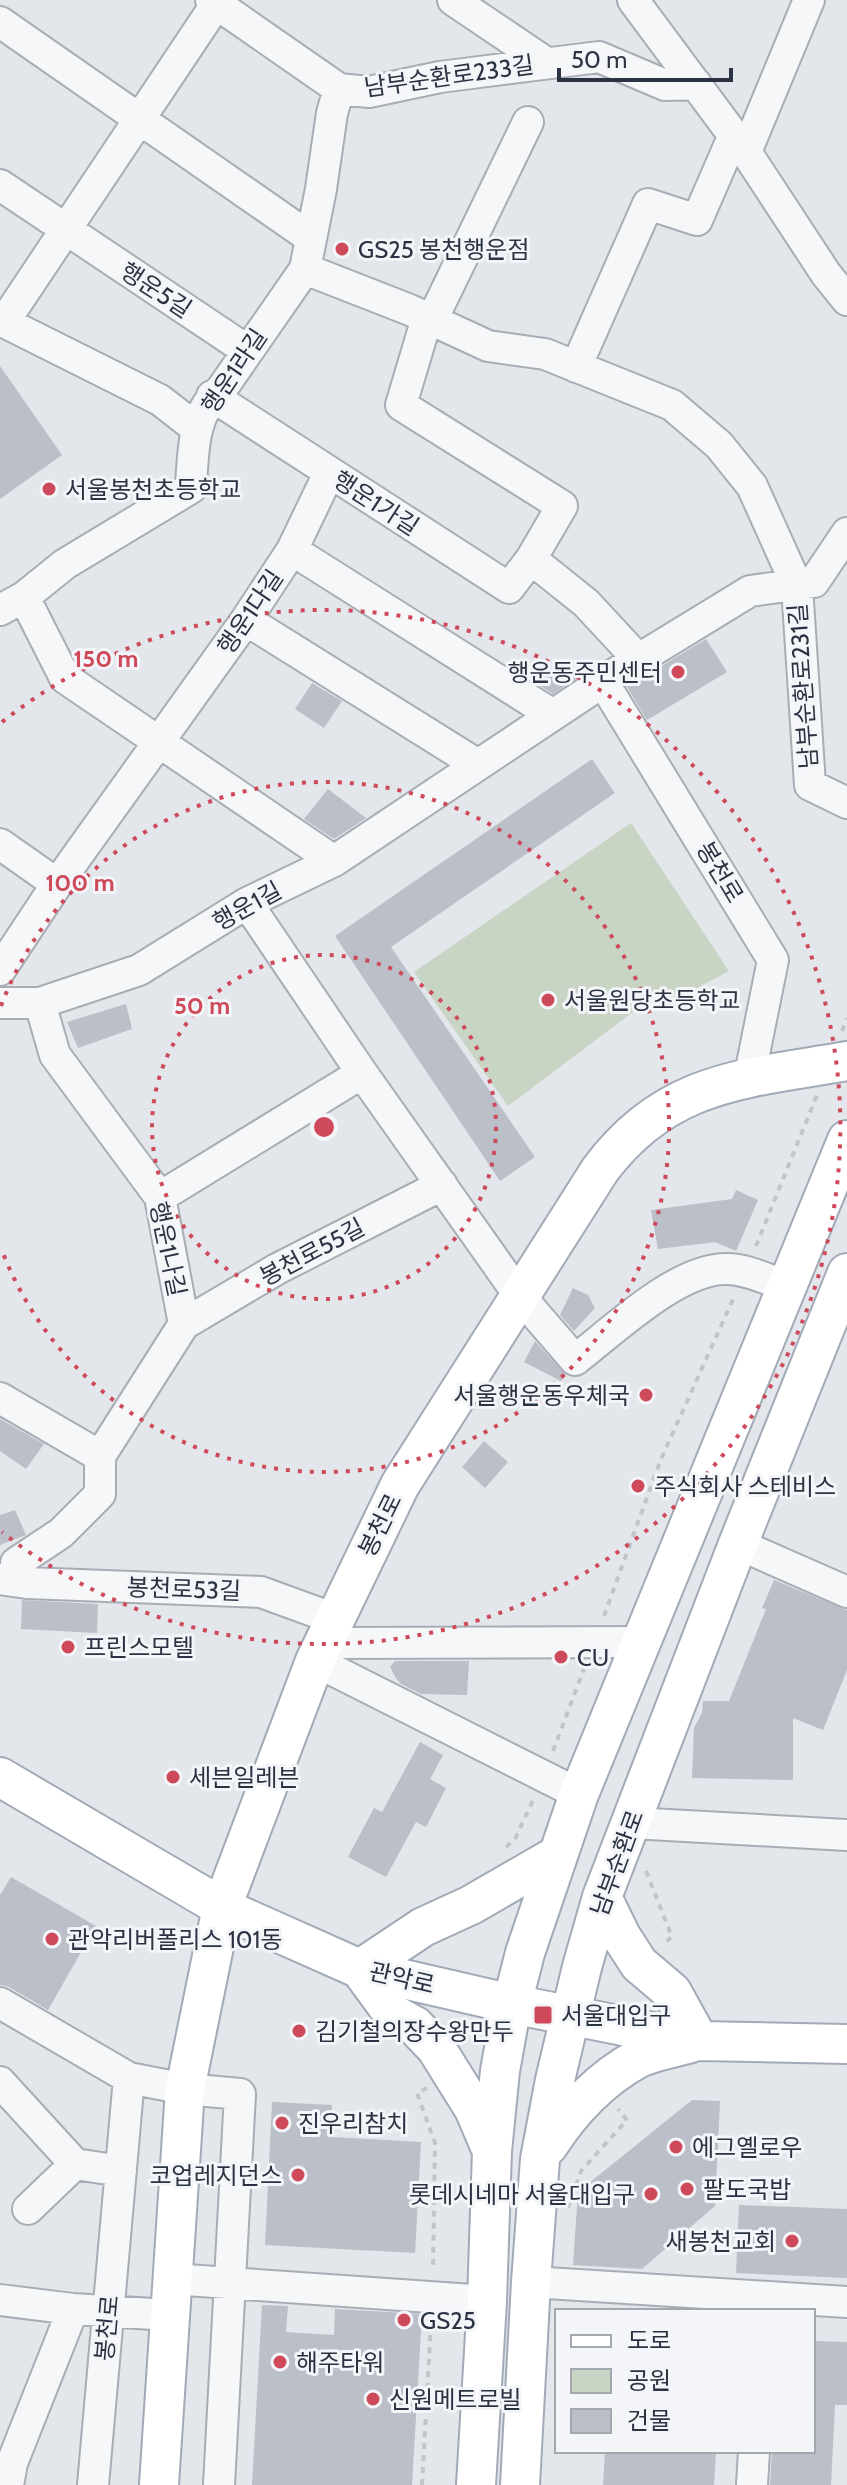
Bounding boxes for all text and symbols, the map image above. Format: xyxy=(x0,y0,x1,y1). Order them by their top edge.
scale bar xyxy=(559,32,731,82)
text: 50 m xyxy=(571,45,627,74)
street label: 남부순환로233길 xyxy=(362,50,536,102)
place label: GS25 봉천행운점 xyxy=(358,235,530,264)
marker: GS25 봉천행운점 xyxy=(333,240,351,258)
street label: 행운5길 xyxy=(115,256,197,324)
street label: 행운1라길 xyxy=(195,323,273,419)
street label: 행운1가길 xyxy=(328,465,424,541)
place label: 서울봉천초등학교 xyxy=(65,475,242,504)
marker: 서울봉천초등학교 xyxy=(40,480,58,498)
street label: 행운1다길 xyxy=(211,564,289,660)
street label: 남부순환로231길 xyxy=(783,602,823,770)
text: 150 m xyxy=(74,644,138,673)
place label: 행운동주민센터 xyxy=(507,658,662,687)
marker: 행운동주민센터 xyxy=(669,663,687,681)
street label: 봉천로 xyxy=(691,836,749,908)
text: 100 m xyxy=(45,868,115,897)
street label: 행운1길 xyxy=(208,875,286,937)
place label: 서울원당초등학교 xyxy=(564,986,741,1015)
text: 50 m xyxy=(174,991,230,1020)
marker: 서울원당초등학교 xyxy=(539,991,557,1009)
centre of rings xyxy=(310,1113,338,1141)
street label: 행운1나길 xyxy=(144,1199,192,1299)
street label: 봉천로55길 xyxy=(255,1212,369,1292)
place label: 서울행운동우체국 xyxy=(453,1381,630,1410)
marker: 서울행운동우체국 xyxy=(637,1386,655,1404)
place label: 주식회사 스테비스 xyxy=(654,1472,836,1501)
marker: 주식회사 스테비스 xyxy=(629,1477,647,1495)
street label: 봉천로 xyxy=(352,1489,408,1561)
street label: 봉천로53길 xyxy=(126,1573,242,1605)
place label: 프린스모텔 xyxy=(84,1633,194,1662)
marker: 프린스모텔 xyxy=(59,1638,77,1656)
place label: CU xyxy=(577,1643,609,1672)
marker: CU xyxy=(552,1648,570,1666)
place label: 세븐일레븐 xyxy=(189,1763,299,1792)
marker: 세븐일레븐 xyxy=(164,1768,182,1786)
street label: 남부순환로 xyxy=(584,1806,650,1920)
place label: 관악리버폴리스 101동 xyxy=(68,1925,282,1954)
marker: 관악리버폴리스 101동 xyxy=(43,1930,61,1948)
street label: 관악로 xyxy=(366,1956,438,2000)
place label: 서울대입구 xyxy=(561,2001,671,2030)
marker: 서울대입구 xyxy=(532,2004,554,2026)
place label: 김기철의장수왕만두 xyxy=(315,2017,514,2046)
marker: 김기철의장수왕만두 xyxy=(290,2022,308,2040)
place label: 진우리참치 xyxy=(298,2109,408,2138)
marker: 진우리참치 xyxy=(273,2114,291,2132)
place label: 에그옐로우 xyxy=(692,2133,802,2162)
marker: 에그옐로우 xyxy=(667,2138,685,2156)
place label: 코업레지던스 xyxy=(150,2161,282,2190)
marker: 코업레지던스 xyxy=(289,2166,307,2184)
place label: 팔도국밥 xyxy=(703,2175,791,2204)
place label: 롯데시네마 서울대입구 xyxy=(409,2180,635,2209)
marker: 팔도국밥 xyxy=(678,2180,696,2198)
marker: 롯데시네마 서울대입구 xyxy=(642,2185,660,2203)
place label: 새봉천교회 xyxy=(666,2227,776,2256)
marker: 새봉천교회 xyxy=(783,2232,801,2250)
street label: 봉천로 xyxy=(90,2294,124,2362)
place label: GS25 xyxy=(420,2306,476,2335)
legend xyxy=(555,2309,815,2453)
marker: GS25 xyxy=(395,2311,413,2329)
text: 도로 xyxy=(627,2326,671,2355)
place label: 해주타워 xyxy=(296,2348,384,2377)
marker: 해주타워 xyxy=(271,2353,289,2371)
text: 공원 xyxy=(627,2366,671,2395)
place label: 신원메트로빌 xyxy=(389,2385,521,2414)
marker: 신원메트로빌 xyxy=(364,2390,382,2408)
text: 건물 xyxy=(627,2406,671,2435)

